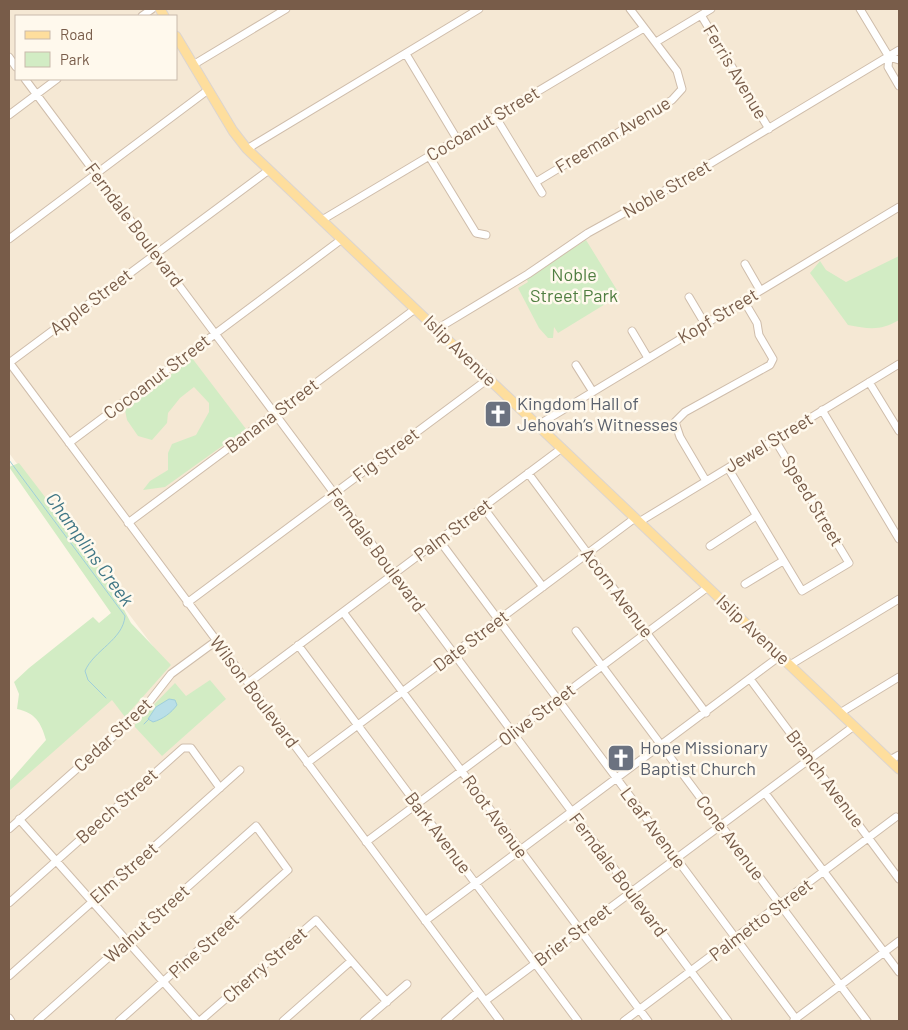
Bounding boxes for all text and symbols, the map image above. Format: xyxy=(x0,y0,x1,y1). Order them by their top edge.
legend xyxy=(15,15,178,80)
street label: Ferris Avenue xyxy=(699,20,773,123)
text: Road xyxy=(60,25,93,43)
text: Park xyxy=(60,50,90,68)
street label: Cocoanut Street xyxy=(422,81,543,165)
street label: Freeman Avenue xyxy=(551,91,674,177)
street label: Noble Street xyxy=(618,154,715,222)
street label: Ferndale Boulevard xyxy=(81,158,189,291)
street label: Apple Street xyxy=(45,263,136,339)
park label: Noble Street Park xyxy=(530,263,618,306)
street label: Kopf Street xyxy=(673,283,762,348)
street label: Islip Avenue xyxy=(420,310,502,390)
street label: Cocoanut Street xyxy=(99,329,214,423)
street label: Banana Street xyxy=(220,373,322,457)
place label: Kingdom Hall of Jehovah’s Witnesses xyxy=(517,392,678,435)
church icon: Kingdom Hall of Jehovah’s Witnesses xyxy=(483,399,513,429)
street label: Jewel Street xyxy=(720,407,817,477)
street label: Fig Street xyxy=(348,422,423,486)
street label: Speed Street xyxy=(777,451,849,550)
street label: Ferndale Boulevard xyxy=(323,483,431,616)
water label: Champlins Creek xyxy=(42,487,140,611)
street label: Palm Street xyxy=(409,493,496,566)
street label: Acorn Avenue xyxy=(577,543,659,642)
street label: Islip Avenue xyxy=(712,590,795,669)
street label: Date Street xyxy=(428,605,512,676)
street label: Wilson Boulevard xyxy=(206,631,304,752)
street label: Olive Street xyxy=(494,678,579,750)
street label: Cedar Street xyxy=(69,693,156,776)
street label: Branch Avenue xyxy=(782,725,870,832)
place label: Hope Missionary Baptist Church xyxy=(640,736,768,779)
church icon: Hope Missionary Baptist Church xyxy=(606,743,636,773)
street label: Beech Street xyxy=(71,763,162,848)
street label: Root Avenue xyxy=(458,770,533,862)
street label: Leaf Avenue xyxy=(616,782,691,872)
street label: Bark Avenue xyxy=(401,787,477,878)
street label: Cone Avenue xyxy=(692,791,770,884)
street label: Ferndale Boulevard xyxy=(565,808,673,941)
street label: Elm Street xyxy=(85,837,162,908)
street label: Palmetto Street xyxy=(704,873,816,965)
street label: Walnut Street xyxy=(99,879,193,967)
street label: Brier Street xyxy=(529,898,615,970)
street label: Pine Street xyxy=(164,908,243,983)
street label: Cherry Street xyxy=(218,922,311,1007)

